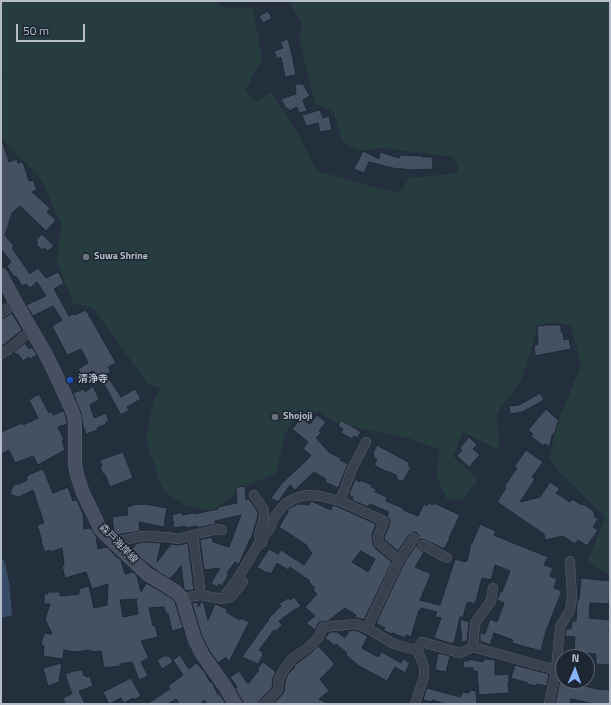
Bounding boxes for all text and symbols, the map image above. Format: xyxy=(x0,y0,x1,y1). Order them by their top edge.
scale bar xyxy=(18,16,87,42)
text: 50 m xyxy=(23,21,49,40)
place label: Suwa Shrine xyxy=(94,251,148,263)
marker: Suwa Shrine xyxy=(81,252,91,262)
place label: 清浄寺 xyxy=(78,374,108,386)
marker: 清浄寺 xyxy=(65,375,75,385)
place label: Shojoji xyxy=(283,411,312,423)
marker: Shojoji xyxy=(270,412,280,422)
street label: 森戸海岸線 xyxy=(96,522,140,566)
north arrow xyxy=(555,649,595,689)
text: N xyxy=(571,650,579,666)

